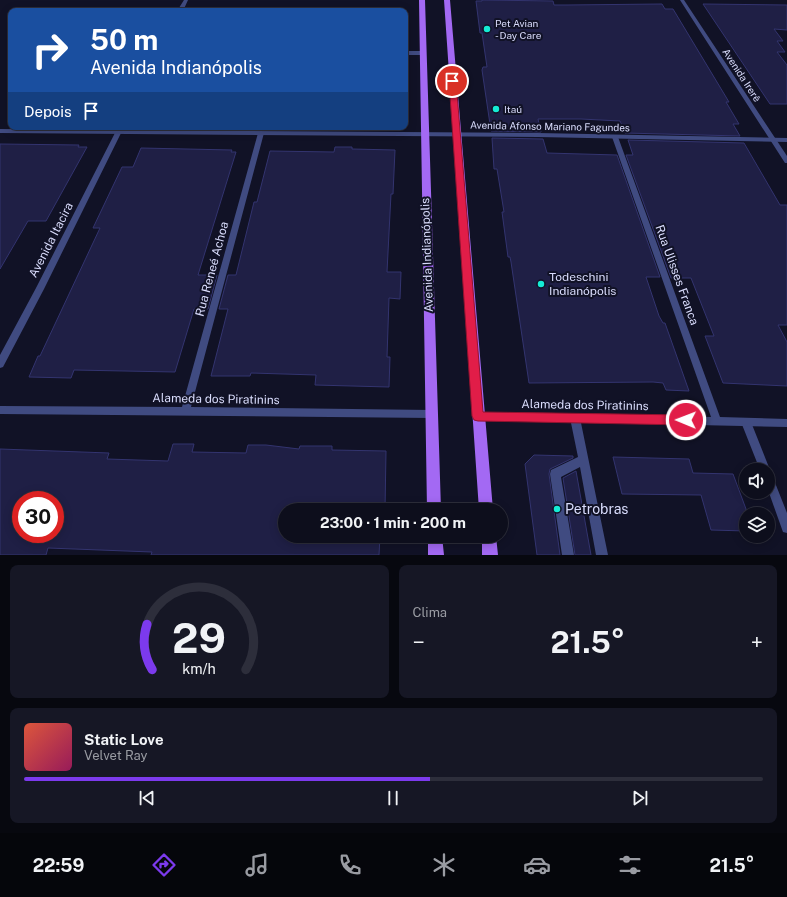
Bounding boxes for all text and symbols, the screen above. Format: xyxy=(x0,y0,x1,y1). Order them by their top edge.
place label: Pet Avian - Day Care xyxy=(495,17,542,41)
text: 50 m xyxy=(90,23,158,56)
icon: right xyxy=(24,24,76,76)
marker: Pet Avian - Day Care xyxy=(482,24,492,34)
street label: Avenida Irerê xyxy=(720,46,764,104)
text: Avenida Indianópolis xyxy=(90,57,262,78)
pin xyxy=(435,64,469,98)
icon: arrive xyxy=(441,70,463,92)
icon: arrive xyxy=(80,100,102,122)
text: Depois xyxy=(24,103,72,120)
place label: Itaú xyxy=(504,103,522,115)
marker: Itaú xyxy=(491,104,501,114)
street label: Avenida Afonso Mariano Fagundes xyxy=(470,119,630,133)
street label: Avenida Indianópolis xyxy=(418,198,436,312)
street label: Avenida Itacira xyxy=(26,200,76,280)
street label: Rua Reneé Achoa xyxy=(193,220,231,318)
street label: Rua Ulisses Franca xyxy=(652,223,702,327)
place label: Todeschini Indianópolis xyxy=(549,270,616,298)
marker: Todeschini Indianópolis xyxy=(536,279,546,289)
street label: Alameda dos Piratinins xyxy=(152,391,280,407)
street label: Alameda dos Piratinins xyxy=(521,397,649,413)
position arrow xyxy=(665,399,707,441)
map controls xyxy=(739,463,775,543)
button: sound xyxy=(739,463,775,499)
speed limit sign: 30 xyxy=(12,491,64,543)
place label: Petrobras xyxy=(565,501,628,517)
marker: Petrobras xyxy=(552,504,562,514)
button: layers xyxy=(739,507,775,543)
text: 23:00 · 1 min · 200 m xyxy=(320,514,466,531)
text: Clima xyxy=(413,605,447,620)
text: 29 xyxy=(172,612,226,661)
text: 21.5° xyxy=(551,624,625,660)
text: − xyxy=(413,629,425,655)
text: + xyxy=(751,629,763,655)
text: km/h xyxy=(182,659,216,676)
text: Static Love xyxy=(84,731,164,748)
text: Velvet Ray xyxy=(84,748,148,763)
icon: previous xyxy=(136,787,158,809)
icon: pause xyxy=(382,787,404,809)
icon: next xyxy=(629,787,651,809)
icon: directions xyxy=(150,851,178,879)
icon: music xyxy=(243,851,271,879)
icon: phone xyxy=(336,851,364,879)
icon: climate xyxy=(430,851,458,879)
icon: car xyxy=(523,851,551,879)
icon: filters xyxy=(616,851,644,879)
text: 22:59 xyxy=(33,855,84,876)
text: 21.5° xyxy=(710,855,754,876)

